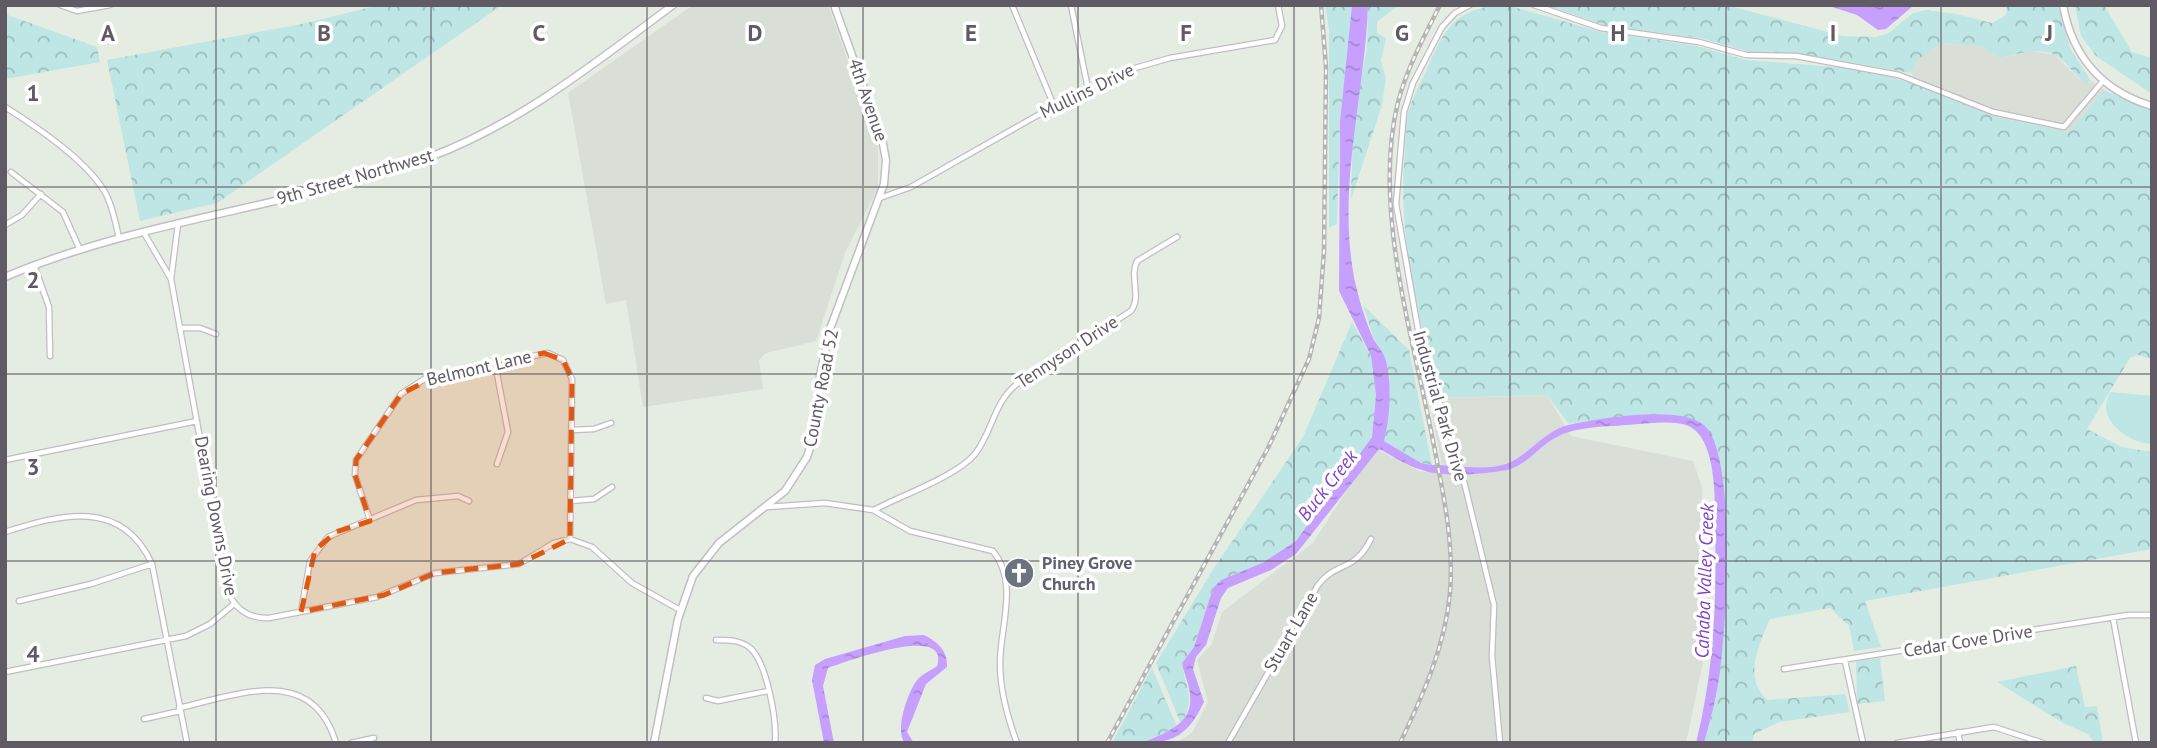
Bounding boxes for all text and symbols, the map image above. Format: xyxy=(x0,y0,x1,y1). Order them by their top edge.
text: A xyxy=(101,18,115,47)
text: B xyxy=(317,18,331,47)
text: C xyxy=(533,18,546,47)
text: D xyxy=(748,18,762,47)
text: E xyxy=(965,18,977,47)
text: F xyxy=(1180,18,1192,47)
text: G xyxy=(1395,18,1409,47)
text: H xyxy=(1611,18,1625,47)
text: I xyxy=(1830,18,1836,47)
text: J xyxy=(2044,18,2053,47)
street label: 4th Avenue xyxy=(844,55,893,144)
street label: Mullins Drive xyxy=(1036,58,1138,123)
text: 1 xyxy=(26,78,40,107)
street label: 9th Street Northwest xyxy=(274,143,436,210)
text: 2 xyxy=(26,265,40,294)
street label: Tennyson Drive xyxy=(1011,310,1122,393)
street label: County Road 52 xyxy=(798,327,843,449)
street label: Industrial Park Drive xyxy=(1408,328,1473,484)
street label: Belmont Lane xyxy=(424,344,534,391)
street label: Dearing Downs Drive xyxy=(190,434,243,598)
water label: Buck Creek xyxy=(1292,444,1363,525)
text: 3 xyxy=(26,452,40,481)
water label: Cahaba Valley Creek xyxy=(1689,502,1719,659)
place label: Piney Grove Church xyxy=(1042,551,1132,595)
church icon: Piney Grove Church xyxy=(1002,556,1036,590)
street label: Stuart Lane xyxy=(1258,588,1323,676)
street label: Cedar Cove Drive xyxy=(1902,619,2034,662)
text: 4 xyxy=(26,639,40,668)

